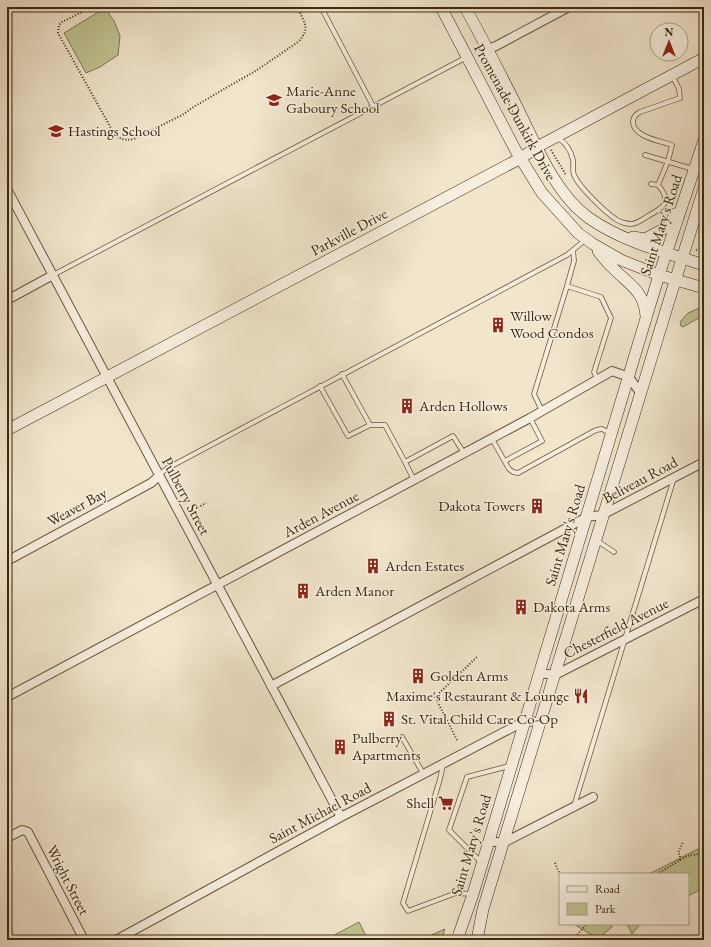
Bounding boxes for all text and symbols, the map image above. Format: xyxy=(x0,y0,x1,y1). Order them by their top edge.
north arrow xyxy=(649,22,689,62)
text: N xyxy=(665,25,674,39)
street label: Promenade Dunkirk Drive xyxy=(470,40,561,184)
place label: Marie-Anne Gaboury School xyxy=(286,81,380,117)
school or university icon: Marie-Anne Gaboury School xyxy=(265,91,283,109)
place label: Hastings School xyxy=(68,121,161,140)
school or university icon: Hastings School xyxy=(47,122,65,140)
street label: Saint Mary's Road xyxy=(635,171,686,278)
street label: Parkville Drive xyxy=(307,203,390,260)
place label: Willow Wood Condos xyxy=(510,306,594,342)
building icon: Willow Wood Condos xyxy=(489,316,507,334)
place label: Arden Hollows xyxy=(418,396,508,415)
building icon: Arden Hollows xyxy=(398,397,416,415)
street label: Beliveau Road xyxy=(599,452,681,507)
street label: Pulberry Street xyxy=(158,453,215,538)
street label: Saint Mary's Road xyxy=(540,481,589,588)
street label: Weaver Bay xyxy=(44,483,110,530)
street label: Arden Avenue xyxy=(279,486,362,542)
place label: Dakota Towers xyxy=(438,496,525,515)
building icon: Dakota Towers xyxy=(528,497,546,515)
place label: Arden Estates xyxy=(384,556,464,575)
building icon: Arden Estates xyxy=(364,557,382,575)
place label: Arden Manor xyxy=(314,581,394,600)
building icon: Arden Manor xyxy=(294,582,312,600)
street label: Chesterfield Avenue xyxy=(560,593,672,662)
place label: Dakota Arms xyxy=(533,597,611,616)
building icon: Dakota Arms xyxy=(512,598,530,616)
place label: Golden Arms xyxy=(430,666,508,685)
building icon: Golden Arms xyxy=(409,667,427,685)
place label: Maxime's Restaurant & Lounge xyxy=(386,686,569,705)
restaurant icon: Maxime's Restaurant & Lounge xyxy=(572,687,590,705)
place label: St. Vital Child Care Co-Op xyxy=(401,709,558,728)
building icon: St. Vital Child Care Co-Op xyxy=(380,710,398,728)
place label: Pulberry Apartments xyxy=(351,728,421,764)
building icon: Pulberry Apartments xyxy=(331,738,349,756)
street label: Saint Michael Road xyxy=(265,777,375,848)
street label: Saint Mary's Road xyxy=(446,791,495,898)
place label: Shell xyxy=(406,793,434,812)
supermarket icon: Shell xyxy=(437,794,455,812)
street label: Wright Street xyxy=(43,842,94,918)
legend xyxy=(559,873,689,925)
text: Road xyxy=(595,881,621,897)
text: Park xyxy=(595,901,616,917)

